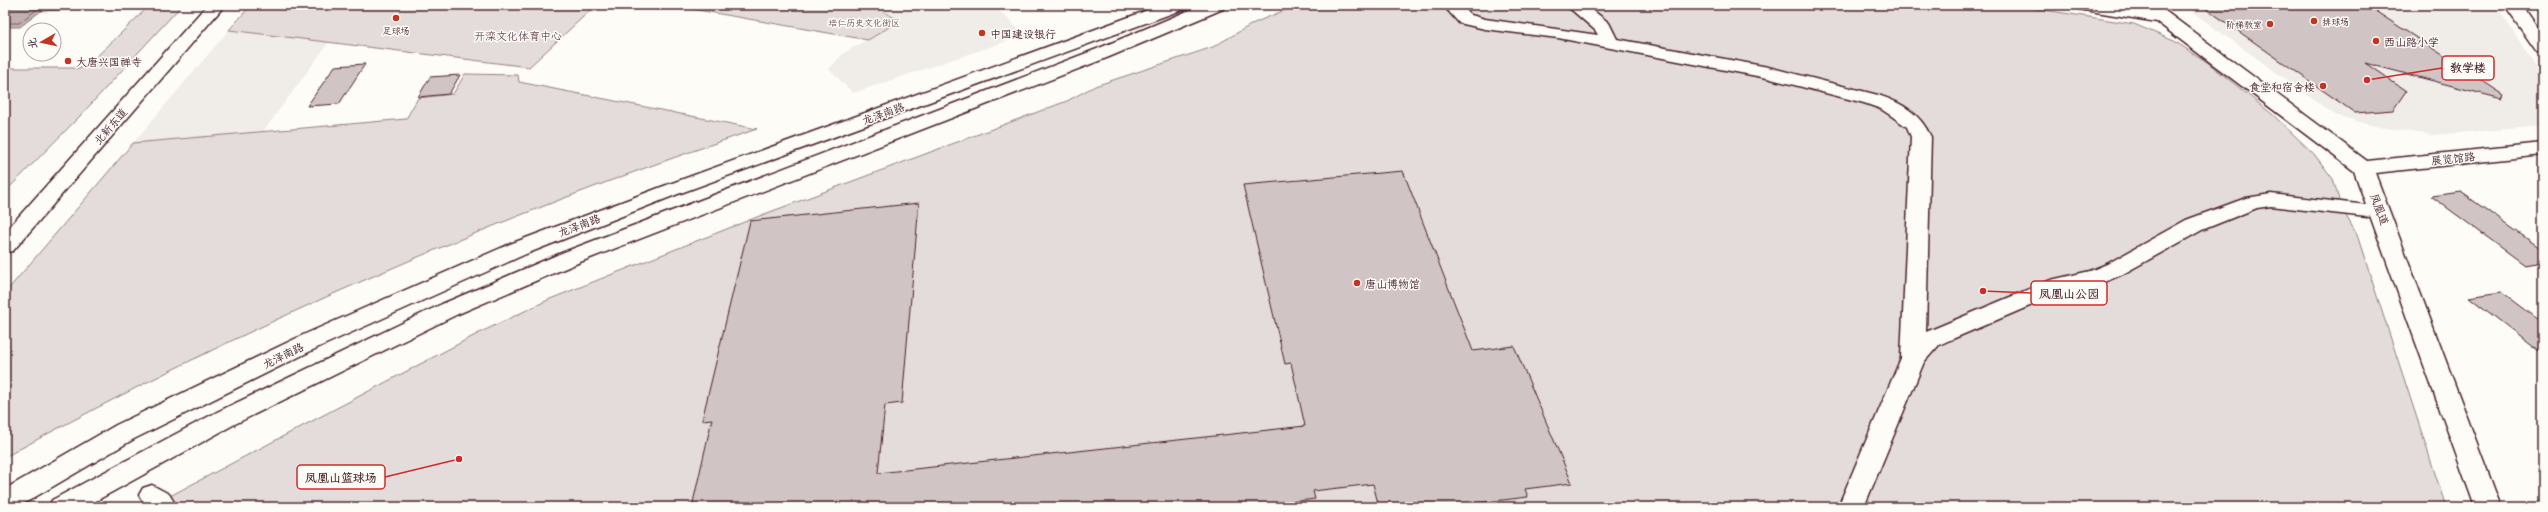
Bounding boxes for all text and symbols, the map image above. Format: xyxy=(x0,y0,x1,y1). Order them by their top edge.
marker: 足球场 xyxy=(391,13,401,23)
marker: 排球场 xyxy=(2309,16,2319,26)
place label: 排球场 xyxy=(2322,16,2349,27)
park label: 培仁历史文化街区 xyxy=(828,17,900,28)
place label: 阶梯教室 xyxy=(2226,19,2262,30)
marker: 阶梯教室 xyxy=(2265,19,2275,29)
north arrow xyxy=(22,22,62,62)
place label: 足球场 xyxy=(382,25,410,36)
place label: 中国建设银行 xyxy=(990,26,1056,41)
park label: 开滦文化体育中心 xyxy=(474,28,562,43)
marker: 中国建设银行 xyxy=(977,28,987,38)
place label: 西山路小学 xyxy=(2384,34,2439,49)
marker: 西山路小学 xyxy=(2371,36,2381,46)
text: 北 xyxy=(23,37,40,50)
place label: 大唐兴国禅寺 xyxy=(76,54,142,69)
marker: 大唐兴国禅寺 xyxy=(63,56,73,66)
callout: 教学楼 xyxy=(2442,56,2494,80)
text: 教学楼 xyxy=(2450,59,2486,75)
place label: 食堂和宿舍楼 xyxy=(2249,79,2315,94)
marker: 食堂和宿舍楼 xyxy=(2318,81,2328,91)
street label: 龙泽南路 xyxy=(860,98,906,128)
street label: 北新东道 xyxy=(90,104,130,148)
street label: 展览馆路 xyxy=(2430,148,2476,168)
street label: 凤凰道 xyxy=(2367,191,2393,227)
street label: 龙泽南路 xyxy=(556,210,602,240)
place label: 唐山博物馆 xyxy=(1365,276,1420,291)
marker: 唐山博物馆 xyxy=(1352,278,1362,288)
callout: 凤凰山公园 xyxy=(2031,281,2107,305)
text: 凤凰山公园 xyxy=(2039,285,2099,301)
street label: 龙泽南路 xyxy=(260,339,306,371)
callout: 凤凰山篮球场 xyxy=(297,465,385,489)
text: 凤凰山篮球场 xyxy=(305,469,377,485)

